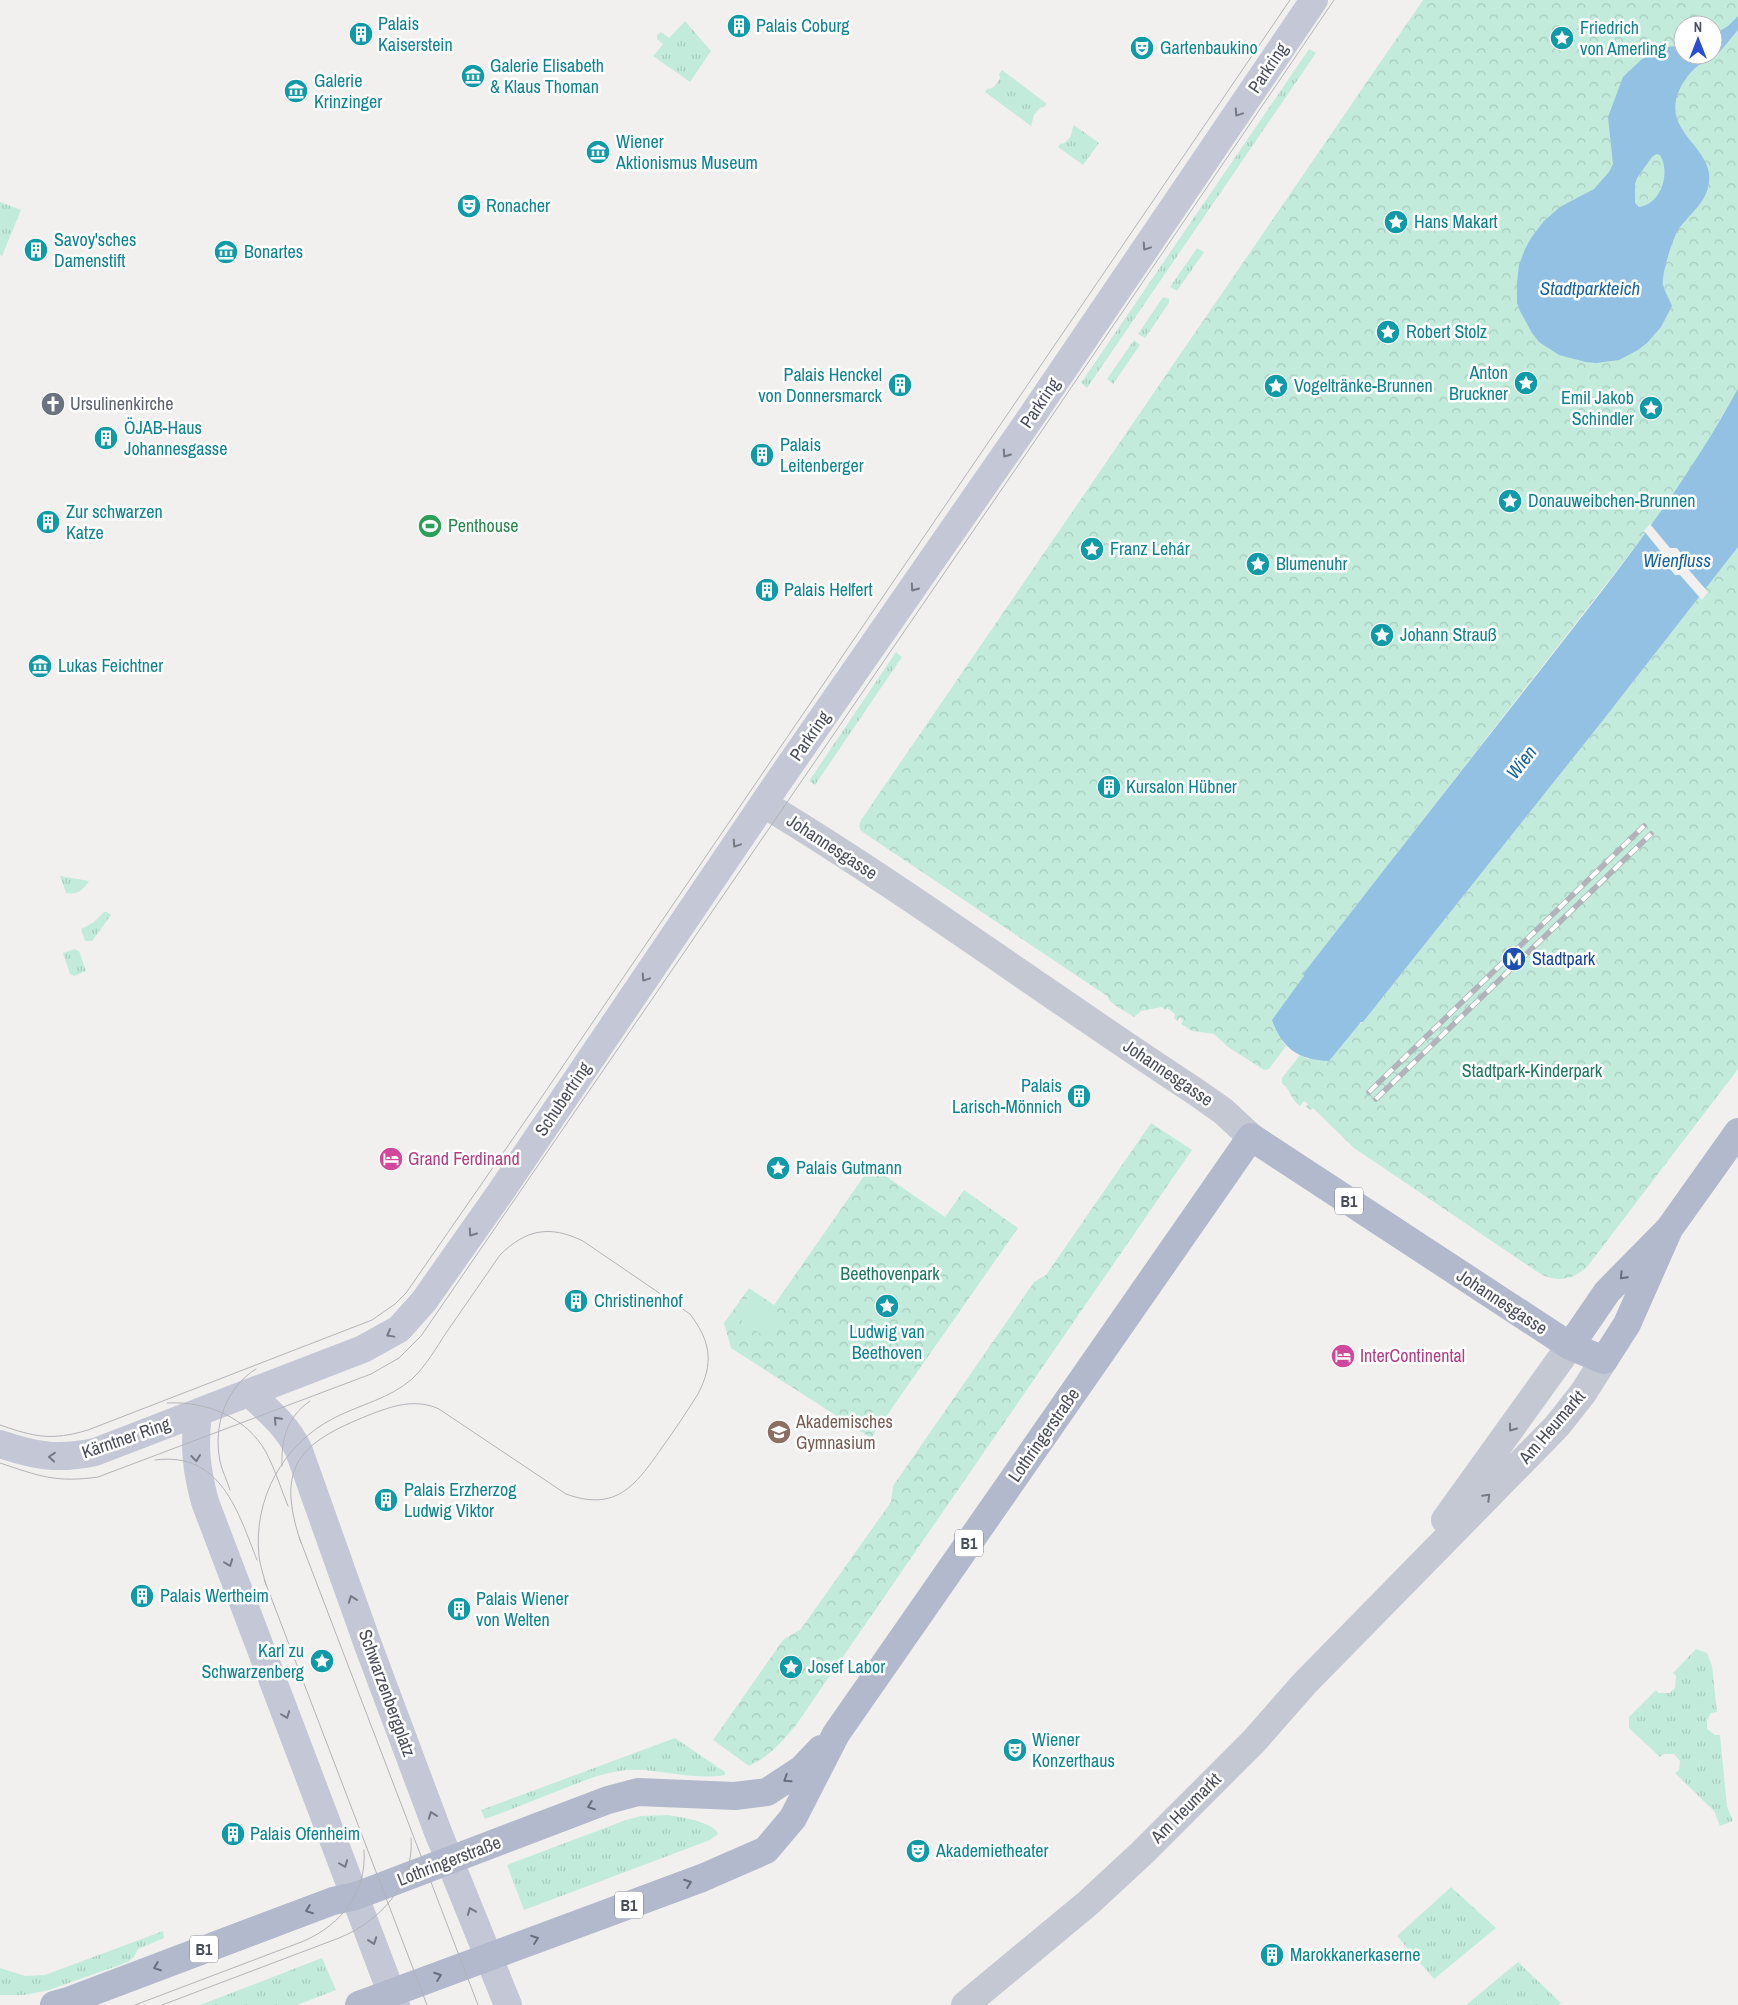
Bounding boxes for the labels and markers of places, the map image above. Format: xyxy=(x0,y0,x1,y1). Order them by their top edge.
place label: Palais Kaiserstein xyxy=(378,11,453,57)
building icon: Palais Coburg xyxy=(726,13,752,39)
place label: Palais Coburg xyxy=(756,13,850,38)
place label: Friedrich von Amerling xyxy=(1580,15,1667,61)
building icon: Palais Kaiserstein xyxy=(348,21,374,47)
place icon: Friedrich von Amerling xyxy=(1549,25,1575,51)
theatre icon: Gartenbaukino xyxy=(1129,35,1155,61)
place label: Gartenbaukino xyxy=(1160,35,1258,60)
place label: Galerie Elisabeth & Klaus Thoman xyxy=(490,53,604,99)
museum icon: Galerie Elisabeth & Klaus Thoman xyxy=(460,63,486,89)
place label: Galerie Krinzinger xyxy=(314,68,382,114)
museum icon: Galerie Krinzinger xyxy=(283,78,309,104)
place label: Wiener Aktionismus Museum xyxy=(615,129,758,175)
museum icon: Wiener Aktionismus Museum xyxy=(585,139,611,165)
theatre icon: Ronacher xyxy=(456,193,482,219)
place label: Ronacher xyxy=(486,193,550,218)
place icon: Hans Makart xyxy=(1383,209,1409,235)
place label: Hans Makart xyxy=(1414,209,1498,234)
place label: Savoy'sches Damenstift xyxy=(54,227,136,273)
building icon: Savoy'sches Damenstift xyxy=(23,237,49,263)
museum icon: Bonartes xyxy=(213,239,239,265)
place label: Bonartes xyxy=(244,239,303,264)
place icon: Robert Stolz xyxy=(1375,319,1401,345)
place label: Robert Stolz xyxy=(1406,319,1487,344)
place label: Anton Bruckner xyxy=(1449,360,1508,406)
place label: Palais Henckel von Donnersmarck xyxy=(758,362,883,408)
place icon: Anton Bruckner xyxy=(1513,370,1539,396)
building icon: Palais Henckel von Donnersmarck xyxy=(887,372,913,398)
place icon: Vogeltränke-Brunnen xyxy=(1263,373,1289,399)
place label: Vogeltränke-Brunnen xyxy=(1294,373,1433,398)
place label: Emil Jakob Schindler xyxy=(1561,385,1634,431)
church icon: Ursulinenkirche xyxy=(40,391,66,417)
place label: Ursulinenkirche xyxy=(70,391,173,416)
place icon: Emil Jakob Schindler xyxy=(1638,395,1664,421)
place label: ÖJAB-Haus Johannesgasse xyxy=(124,415,227,461)
building icon: ÖJAB-Haus Johannesgasse xyxy=(93,425,119,451)
place label: Palais Leitenberger xyxy=(780,432,864,478)
building icon: Palais Leitenberger xyxy=(749,442,775,468)
place icon: Donauweibchen-Brunnen xyxy=(1497,488,1523,514)
place label: Donauweibchen-Brunnen xyxy=(1528,488,1695,513)
place label: Zur schwarzen Katze xyxy=(66,499,163,545)
building icon: Zur schwarzen Katze xyxy=(35,509,61,535)
sports icon: Penthouse xyxy=(417,513,443,539)
place label: Penthouse xyxy=(448,513,519,538)
place icon: Franz Lehár xyxy=(1079,536,1105,562)
place label: Franz Lehár xyxy=(1110,536,1190,561)
place icon: Blumenuhr xyxy=(1245,551,1271,577)
place label: Blumenuhr xyxy=(1276,551,1347,576)
building icon: Palais Helfert xyxy=(754,577,780,603)
place label: Palais Helfert xyxy=(784,577,873,602)
place icon: Johann Strauß xyxy=(1369,622,1395,648)
place label: Johann Strauß xyxy=(1400,622,1497,647)
museum icon: Lukas Feichtner xyxy=(27,653,53,679)
place label: Lukas Feichtner xyxy=(58,653,163,678)
building icon: Kursalon Hübner xyxy=(1096,774,1122,800)
place label: Kursalon Hübner xyxy=(1126,774,1237,799)
metro station icon: Stadtpark xyxy=(1501,946,1527,972)
place label: Stadtpark xyxy=(1532,946,1596,971)
place label: Palais Larisch-Mönnich xyxy=(952,1073,1062,1119)
building icon: Palais Larisch-Mönnich xyxy=(1066,1083,1092,1109)
hotel icon: Grand Ferdinand xyxy=(378,1146,404,1172)
place label: Grand Ferdinand xyxy=(408,1146,520,1171)
place icon: Palais Gutmann xyxy=(765,1155,791,1181)
place label: Palais Gutmann xyxy=(796,1155,902,1180)
building icon: Christinenhof xyxy=(563,1288,589,1314)
place label: Christinenhof xyxy=(594,1288,684,1313)
place icon: Ludwig van Beethoven xyxy=(874,1293,900,1319)
place label: Ludwig van Beethoven xyxy=(849,1319,925,1365)
hotel icon: InterContinental xyxy=(1330,1343,1356,1369)
place label: InterContinental xyxy=(1360,1343,1465,1368)
place label: Akademisches Gymnasium xyxy=(795,1409,893,1455)
school or university icon: Akademisches Gymnasium xyxy=(766,1419,792,1445)
place label: Palais Erzherzog Ludwig Viktor xyxy=(404,1477,517,1523)
building icon: Palais Erzherzog Ludwig Viktor xyxy=(373,1487,399,1513)
building icon: Palais Wertheim xyxy=(129,1583,155,1609)
place label: Palais Wertheim xyxy=(160,1583,269,1608)
place label: Palais Wiener von Welten xyxy=(476,1586,569,1632)
building icon: Palais Wiener von Welten xyxy=(446,1596,472,1622)
place label: Karl zu Schwarzenberg xyxy=(201,1638,305,1684)
place icon: Karl zu Schwarzenberg xyxy=(309,1648,335,1674)
place icon: Josef Labor xyxy=(778,1654,804,1680)
place label: Josef Labor xyxy=(808,1654,885,1679)
place label: Wiener Konzerthaus xyxy=(1032,1727,1115,1773)
theatre icon: Wiener Konzerthaus xyxy=(1002,1737,1028,1763)
building icon: Palais Ofenheim xyxy=(220,1821,246,1847)
place label: Palais Ofenheim xyxy=(250,1821,360,1846)
theatre icon: Akademietheater xyxy=(905,1838,931,1864)
place label: Akademietheater xyxy=(935,1838,1048,1863)
building icon: Marokkanerkaserne xyxy=(1259,1942,1285,1968)
place label: Marokkanerkaserne xyxy=(1290,1942,1420,1967)

